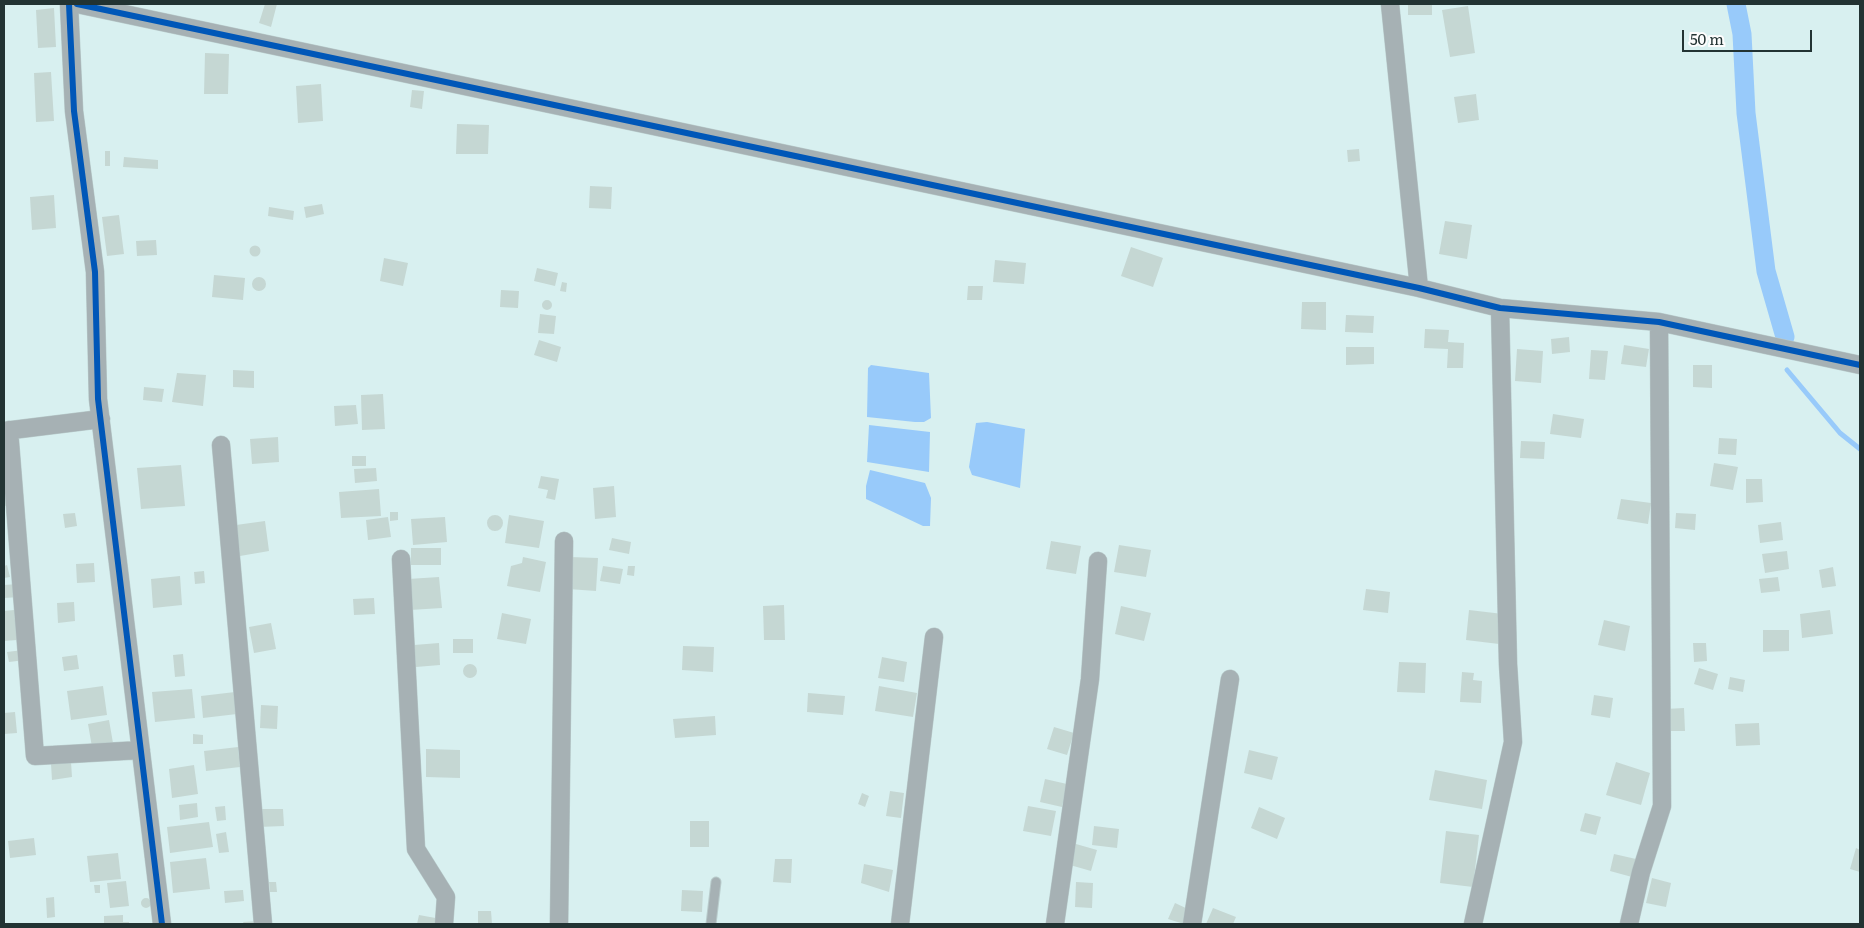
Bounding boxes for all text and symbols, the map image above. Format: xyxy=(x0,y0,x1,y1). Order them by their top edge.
scale bar xyxy=(1684,20,1814,52)
text: 50 m xyxy=(1690,27,1724,50)

